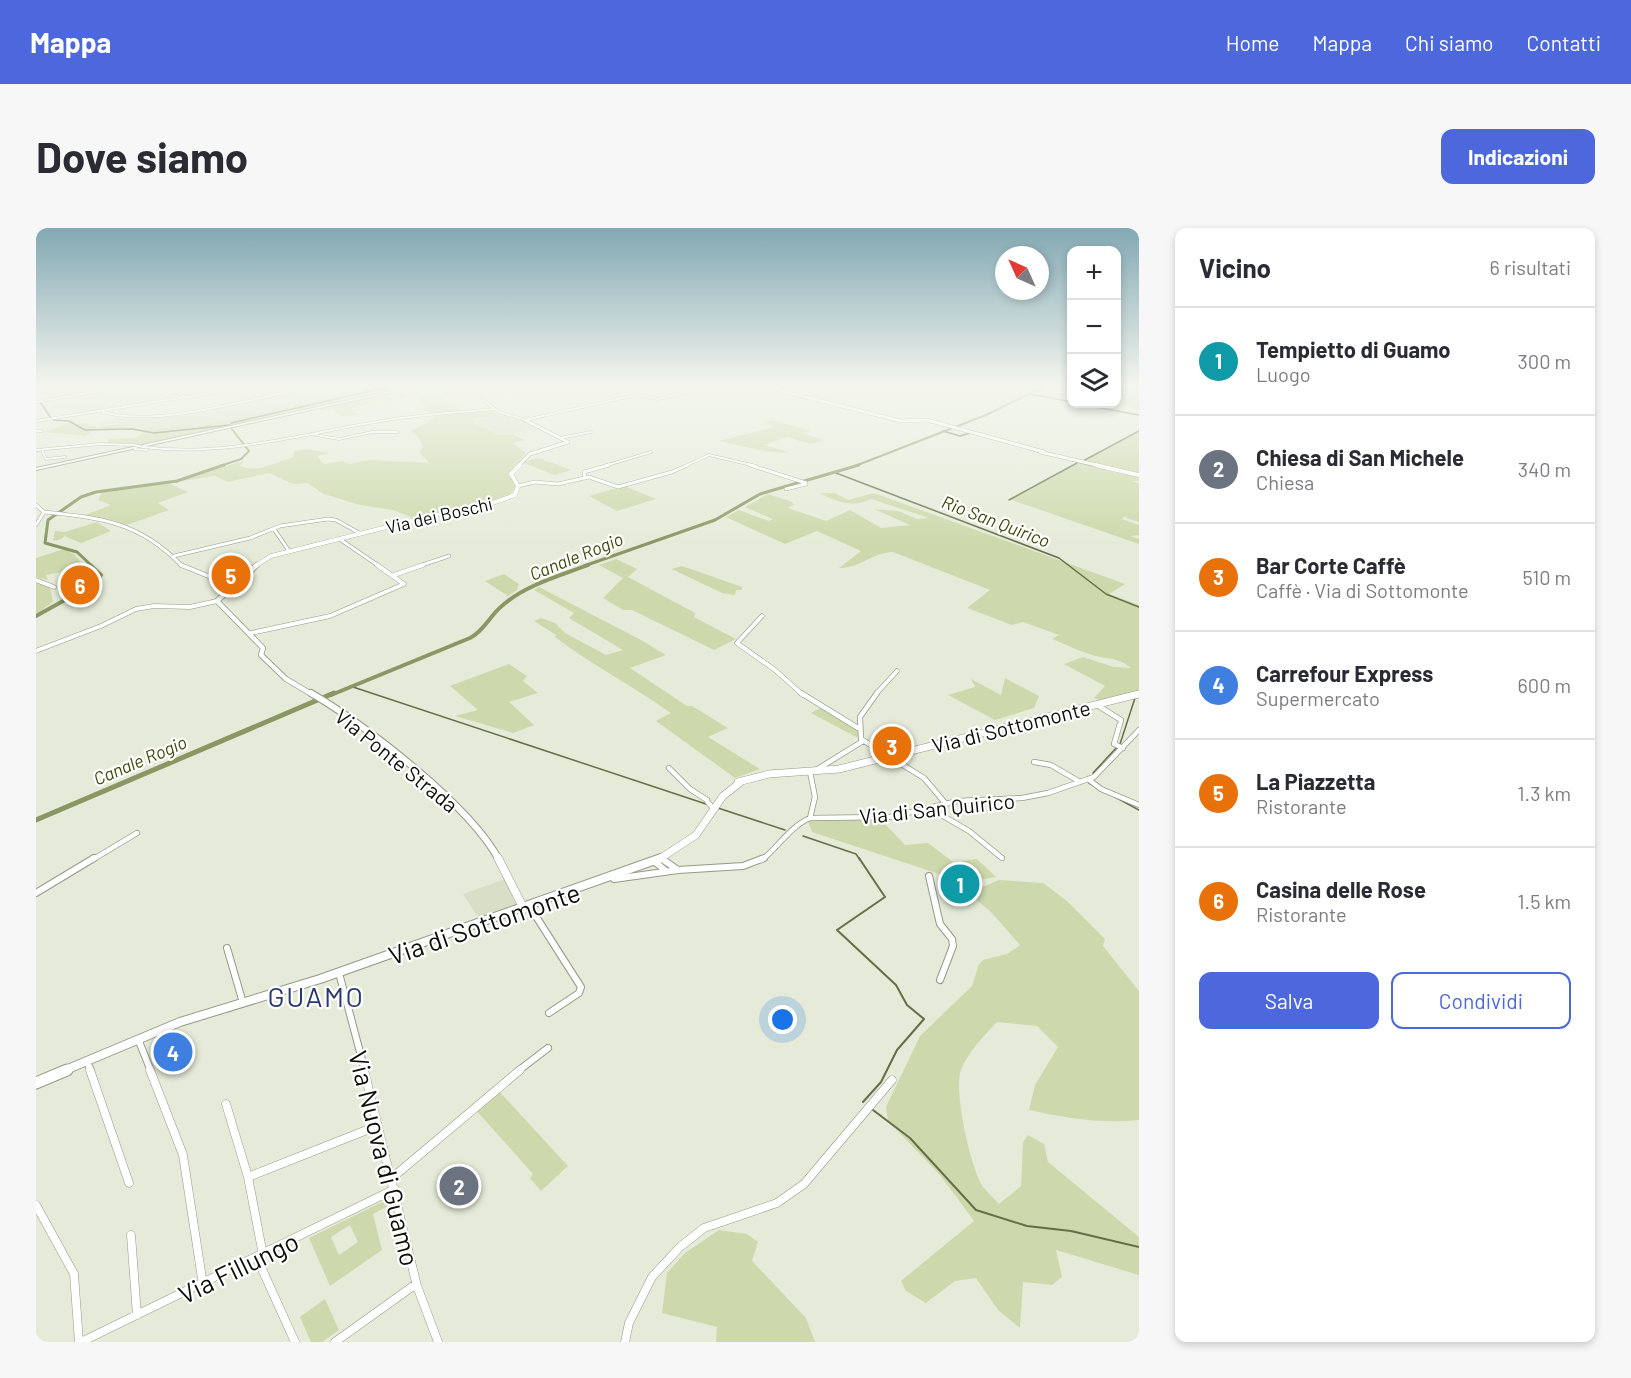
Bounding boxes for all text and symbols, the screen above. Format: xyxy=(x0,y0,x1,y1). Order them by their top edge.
text: Mappa xyxy=(30,25,111,59)
text: Home xyxy=(1226,30,1279,55)
text: Mappa xyxy=(1312,30,1372,55)
text: Chi siamo xyxy=(1405,30,1494,55)
text: Contatti xyxy=(1527,30,1601,55)
button: Indicazioni xyxy=(1441,129,1595,184)
text: Dove siamo xyxy=(36,131,248,181)
north arrow xyxy=(995,246,1049,300)
map controls xyxy=(1067,246,1121,408)
button: + xyxy=(1067,246,1121,300)
text: Vicino xyxy=(1199,252,1271,283)
text: 6 risultati xyxy=(1490,255,1571,279)
button: − xyxy=(1067,300,1121,354)
text: Tempietto di Guamo xyxy=(1256,336,1451,362)
text: 1 xyxy=(1215,349,1222,373)
text: 300 m xyxy=(1518,349,1571,373)
button: layers xyxy=(1067,354,1121,408)
text: Luogo xyxy=(1256,362,1311,386)
text: Chiesa di San Michele xyxy=(1256,444,1464,470)
text: 2 xyxy=(1213,457,1224,481)
text: 340 m xyxy=(1518,457,1571,481)
text: Chiesa xyxy=(1256,470,1314,494)
water label: Rio San Quirico xyxy=(939,490,1053,552)
street label: Via dei Boschi xyxy=(383,492,495,538)
water label: Canale Rogio xyxy=(526,527,626,585)
pin: 5 xyxy=(212,552,250,598)
text: Bar Corte Caffè xyxy=(1256,552,1406,578)
pin: 6 xyxy=(60,562,99,608)
text: 3 xyxy=(1213,565,1224,589)
text: 510 m xyxy=(1522,565,1571,589)
text: Caffè · Via di Sottomonte xyxy=(1256,578,1469,602)
text: Carrefour Express xyxy=(1256,660,1433,686)
text: 4 xyxy=(1212,673,1225,697)
text: 600 m xyxy=(1518,673,1571,697)
text: Supermercato xyxy=(1256,686,1380,710)
street label: Via di Sottomonte xyxy=(929,694,1093,758)
street label: Via Ponte Strada xyxy=(331,703,463,817)
pin: 3 xyxy=(872,724,912,768)
water label: Canale Rogio xyxy=(90,730,190,790)
text: La Piazzetta xyxy=(1256,768,1375,794)
text: 5 xyxy=(1213,781,1224,805)
text: 1.3 km xyxy=(1518,781,1571,805)
street label: Via di San Quirico xyxy=(858,787,1016,829)
text: Ristorante xyxy=(1256,794,1347,818)
pin: 1 xyxy=(940,862,980,906)
street label: Via di Sottomonte xyxy=(384,876,584,970)
text: Casina delle Rose xyxy=(1256,876,1426,902)
text: 6 xyxy=(1213,889,1224,913)
text: 1.5 km xyxy=(1518,889,1571,913)
text: Ristorante xyxy=(1256,902,1347,926)
button: Salva xyxy=(1199,972,1379,1029)
button: Condividi xyxy=(1391,972,1571,1029)
district label: GUAMO xyxy=(267,979,365,1013)
your location xyxy=(768,1005,797,1034)
pin: 4 xyxy=(154,1030,192,1074)
street label: Via Nuova di Guamo xyxy=(343,1047,427,1269)
pin: 2 xyxy=(440,1164,478,1208)
street label: Via Fillungo xyxy=(173,1225,303,1309)

